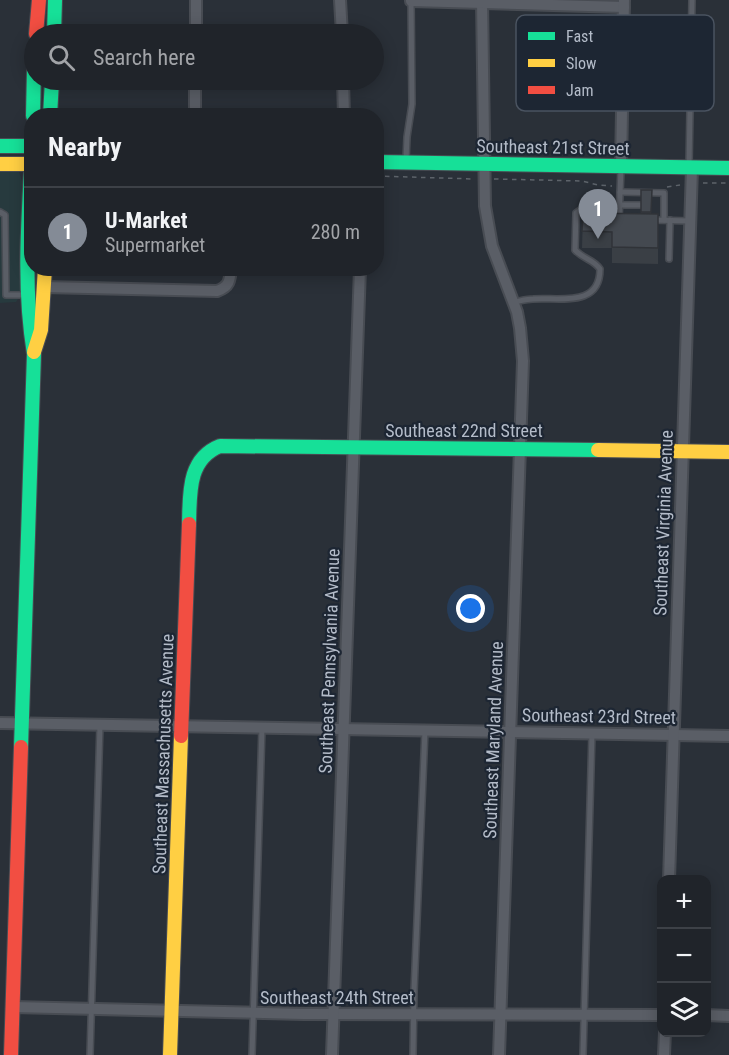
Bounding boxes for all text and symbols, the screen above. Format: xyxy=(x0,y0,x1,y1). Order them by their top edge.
legend xyxy=(516,15,714,111)
search box xyxy=(24,24,384,90)
text: Fast xyxy=(566,27,593,46)
icon: search xyxy=(45,41,78,74)
text: Search here xyxy=(93,45,195,70)
text: Slow xyxy=(566,54,596,73)
text: Jam xyxy=(566,81,593,100)
text: Nearby xyxy=(48,132,122,162)
street label: Southeast 21st Street xyxy=(476,135,630,159)
pin: 1 xyxy=(578,190,618,239)
text: U-Market xyxy=(105,208,187,233)
text: 1 xyxy=(62,220,73,244)
text: 280 m xyxy=(311,220,360,244)
text: Supermarket xyxy=(105,233,205,257)
street label: Southeast 22nd Street xyxy=(385,420,543,441)
street label: Southeast Virginia Avenue xyxy=(649,430,677,616)
street label: Southeast Pennsylvania Avenue xyxy=(315,548,343,774)
your location xyxy=(456,594,485,623)
street label: Southeast Massachusetts Avenue xyxy=(148,634,178,874)
street label: Southeast Maryland Avenue xyxy=(479,641,507,839)
street label: Southeast 23rd Street xyxy=(522,704,676,728)
map controls xyxy=(657,875,711,1037)
button: + xyxy=(657,875,711,929)
button: − xyxy=(657,929,711,983)
button: layers xyxy=(657,983,711,1037)
street label: Southeast 24th Street xyxy=(260,987,414,1008)

